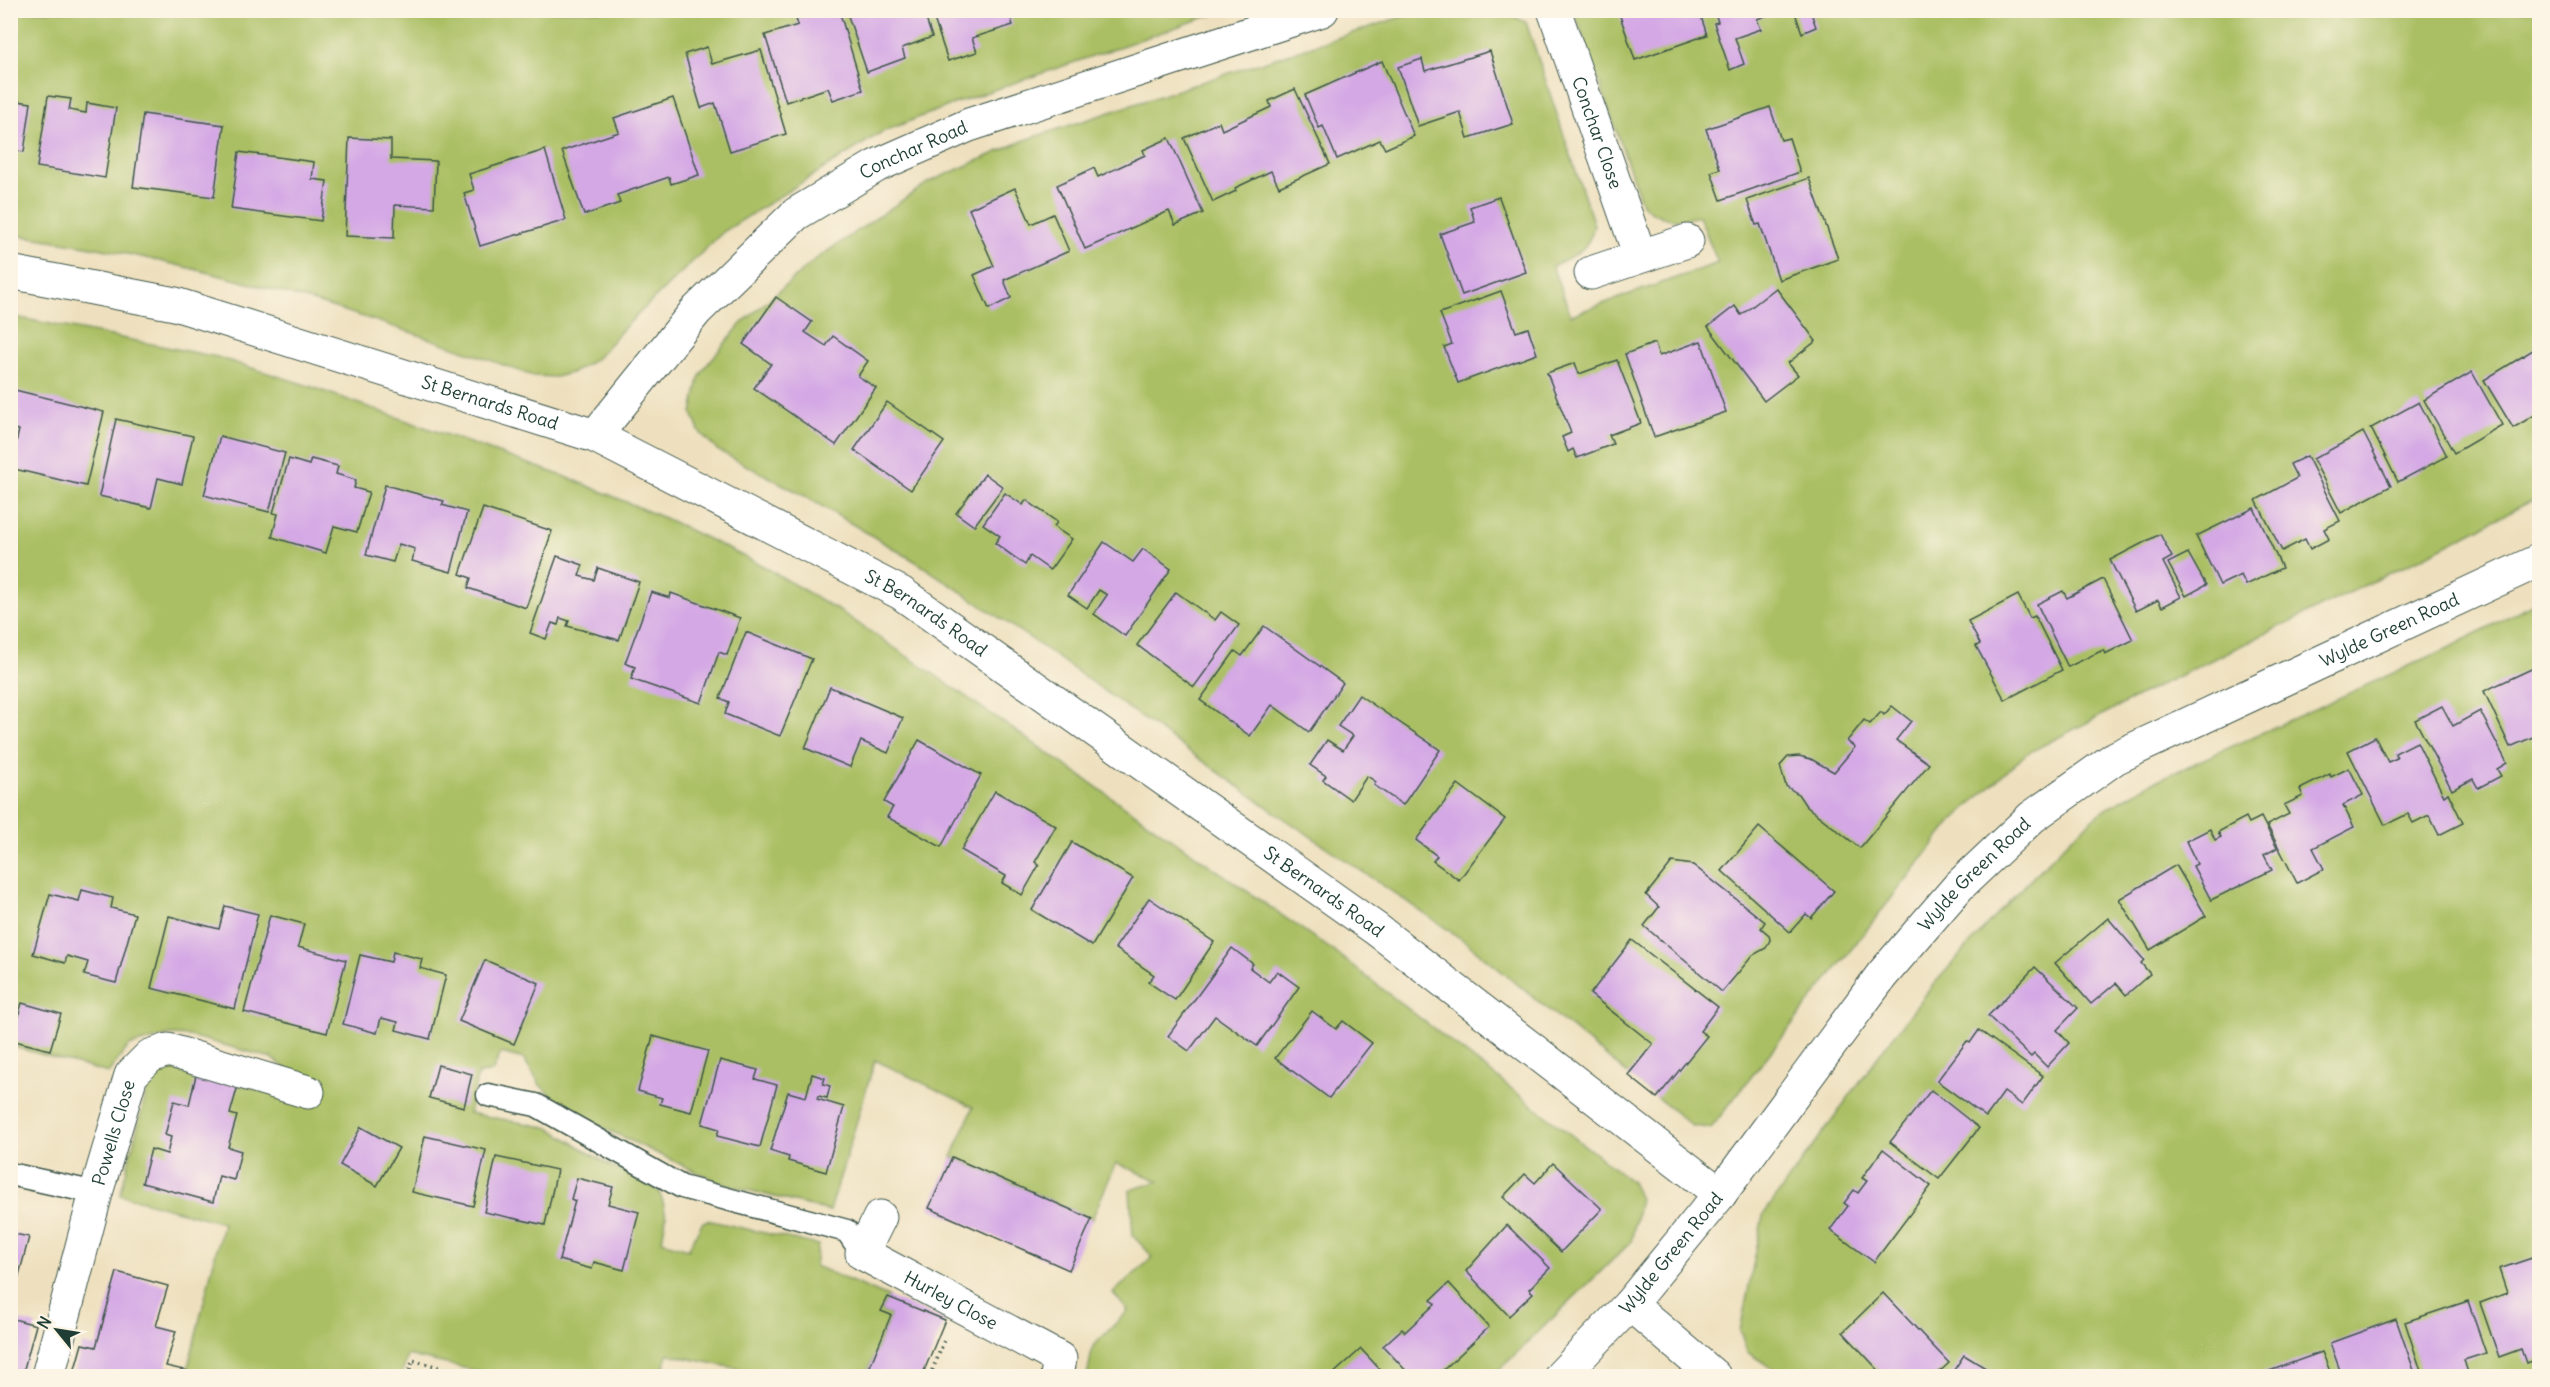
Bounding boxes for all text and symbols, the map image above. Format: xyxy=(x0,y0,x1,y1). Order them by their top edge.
street label: Conchar Close xyxy=(1567,73,1628,192)
street label: Conchar Road xyxy=(855,115,971,184)
street label: St Bernards Road xyxy=(419,370,562,435)
street label: St Bernards Road xyxy=(861,564,992,662)
street label: Wylde Green Road xyxy=(2316,587,2463,672)
street label: Wylde Green Road xyxy=(1913,812,2036,936)
street label: St Bernards Road xyxy=(1259,841,1389,942)
street label: Powells Close xyxy=(87,1077,140,1188)
street label: Wylde Green Road xyxy=(1614,1187,1728,1319)
street label: Hurley Close xyxy=(900,1266,1002,1335)
north arrow xyxy=(27,1300,87,1360)
text: N xyxy=(33,1313,55,1332)

